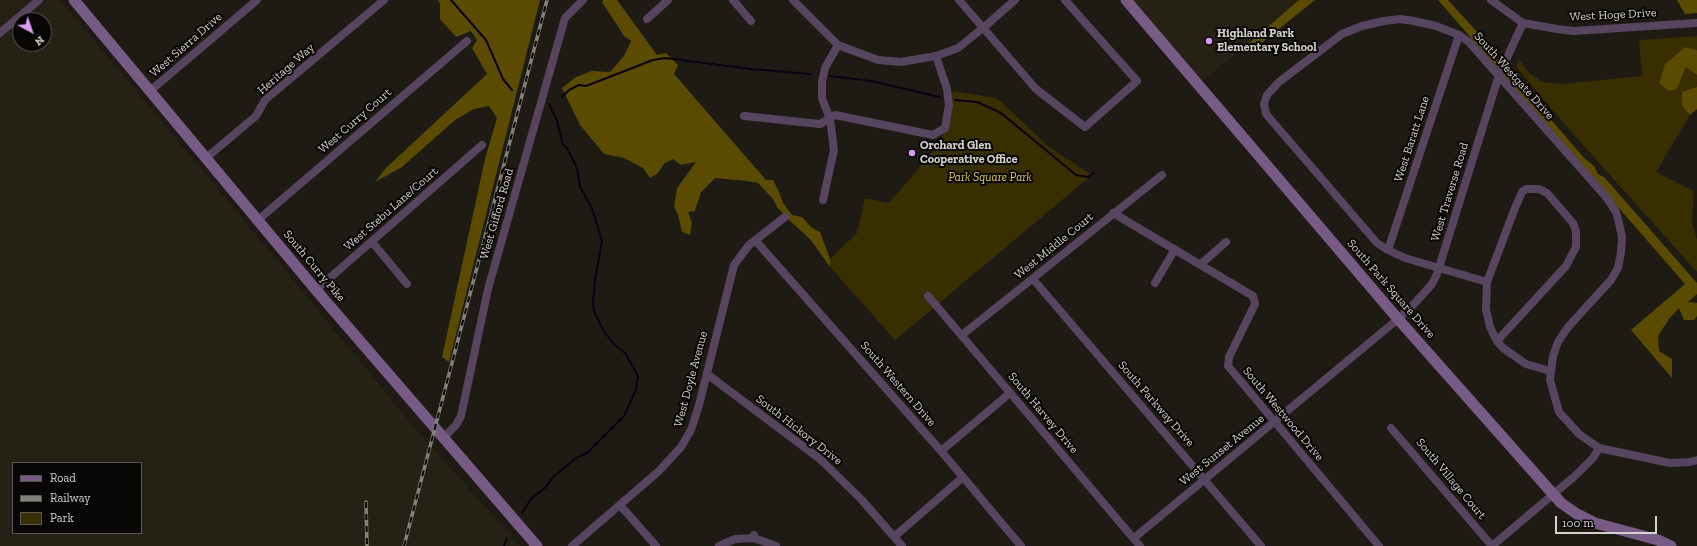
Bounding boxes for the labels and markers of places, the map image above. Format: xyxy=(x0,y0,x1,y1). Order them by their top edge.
place label: Highland Park Elementary School xyxy=(1217,27,1317,55)
marker: Highland Park Elementary School xyxy=(1204,36,1214,46)
place label: Orchard Glen Cooperative Office xyxy=(920,139,1017,167)
marker: Orchard Glen Cooperative Office xyxy=(907,148,917,158)

